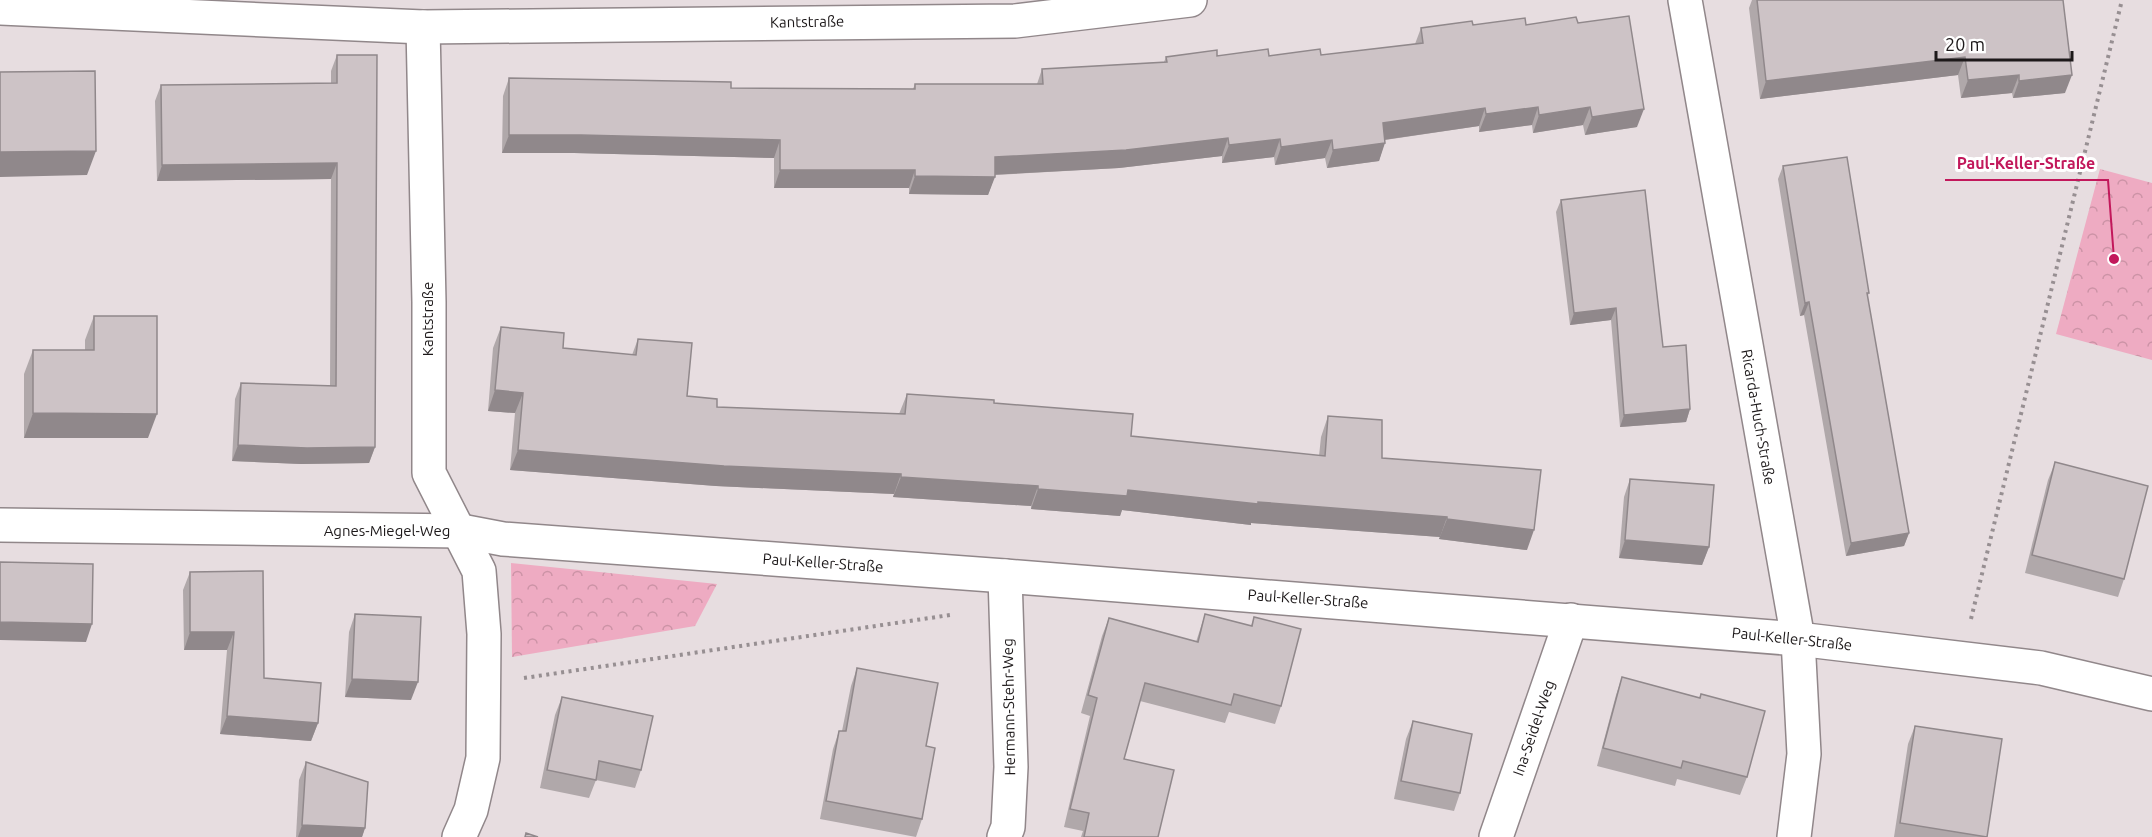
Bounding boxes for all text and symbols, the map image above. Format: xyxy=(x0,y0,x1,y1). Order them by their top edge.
street label: Kantstraße xyxy=(770,12,844,31)
scale bar xyxy=(1936,24,2072,62)
text: 20 m xyxy=(1945,34,1985,54)
callout: Paul-Keller-Straße xyxy=(1945,146,2108,180)
text: Paul-Keller-Straße xyxy=(1957,154,2095,172)
street label: Kantstraße xyxy=(419,282,436,356)
street label: Ricarda-Huch-Straße xyxy=(1738,348,1779,486)
street label: Agnes-Miegel-Weg xyxy=(324,522,450,539)
street label: Paul-Keller-Straße xyxy=(762,550,884,575)
street label: Paul-Keller-Straße xyxy=(1247,586,1369,611)
street label: Paul-Keller-Straße xyxy=(1731,624,1853,653)
street label: Hermann-Stehr-Weg xyxy=(999,638,1018,776)
street label: Ina-Seidel-Weg xyxy=(1509,678,1558,778)

